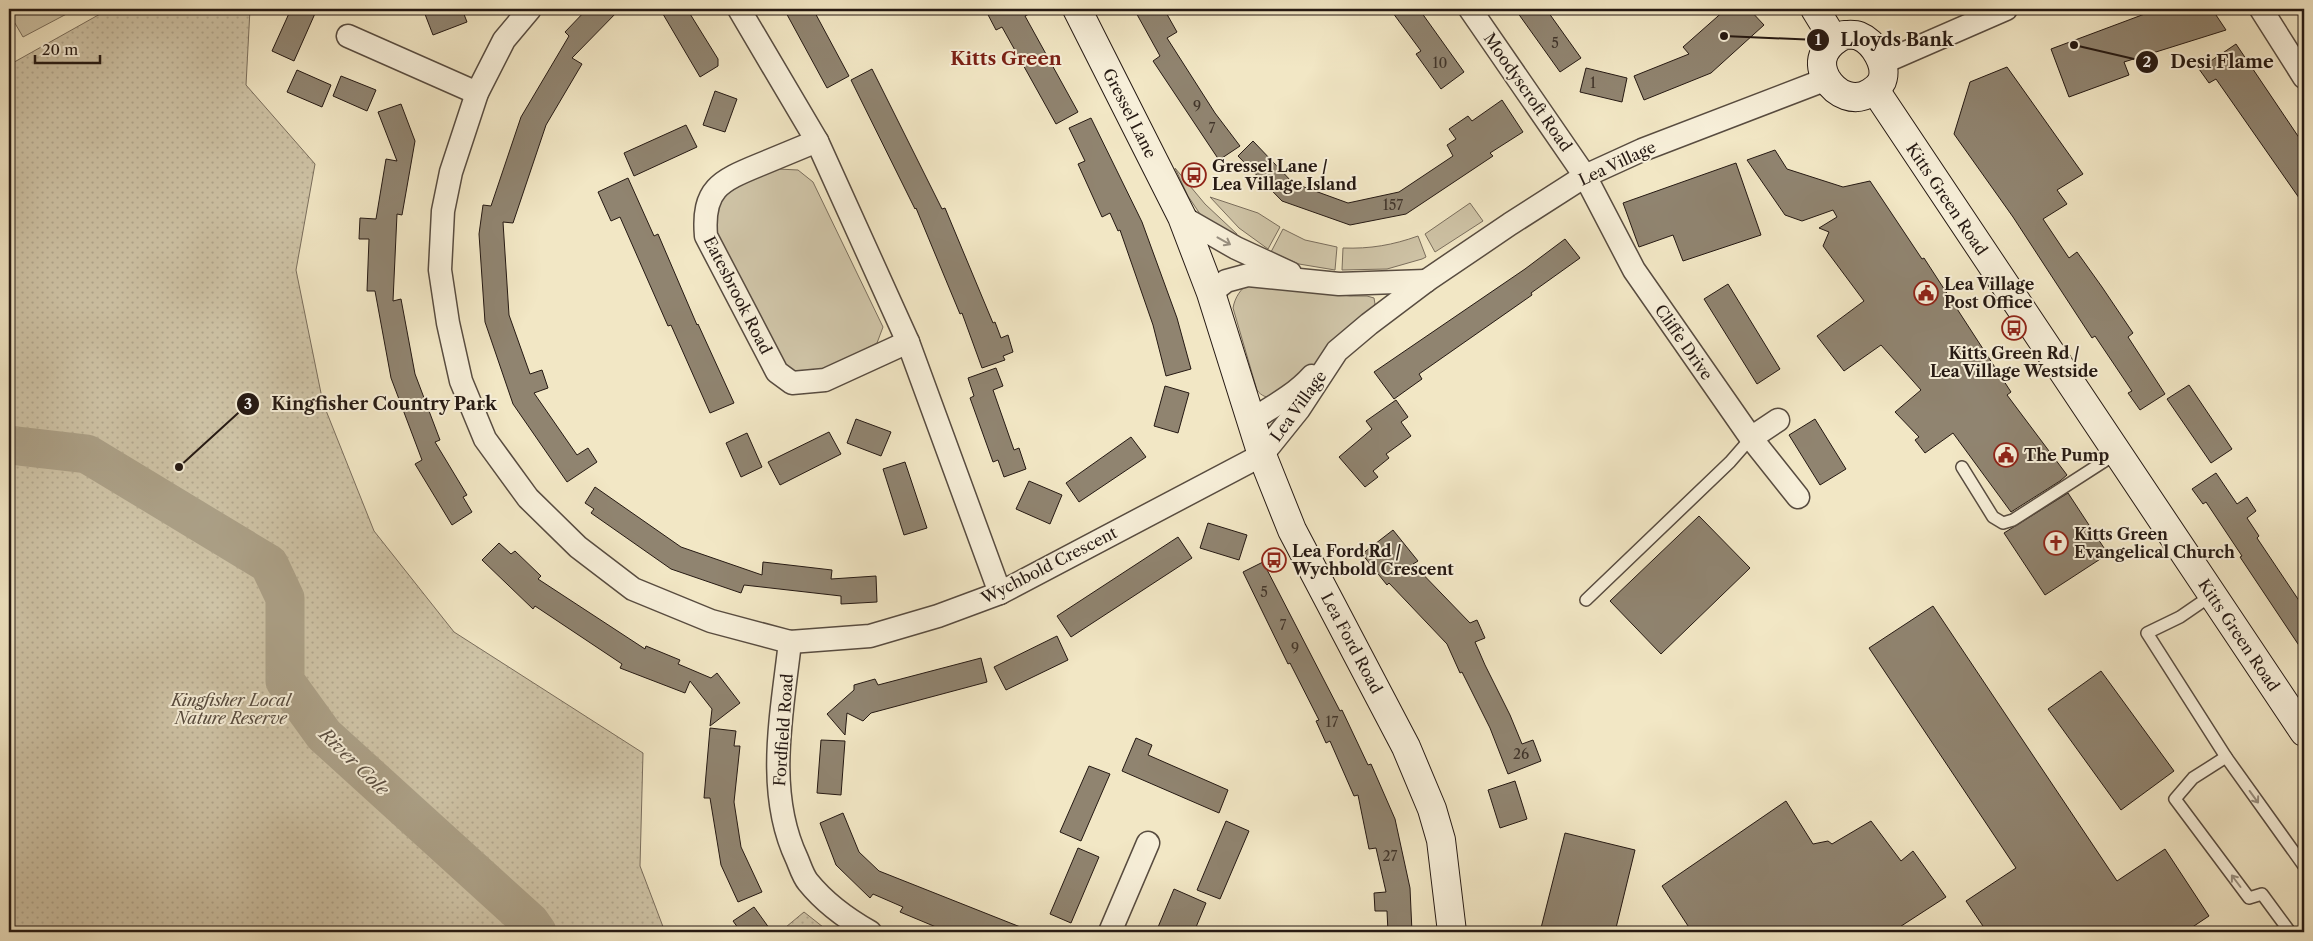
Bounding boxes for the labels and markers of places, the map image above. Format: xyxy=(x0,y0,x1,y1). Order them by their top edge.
callout: Lloyds Bank xyxy=(1806,23,1964,56)
callout: Desi Flame xyxy=(2135,45,2283,78)
place label: Gressel Lane / Lea Village Island xyxy=(1212,156,1357,194)
bus stop icon: Gressel Lane / Lea Village Island xyxy=(1181,162,1207,188)
place label: Lea Village Post Office xyxy=(1944,274,2035,312)
public building icon: Lea Village Post Office xyxy=(1913,280,1939,306)
bus stop icon: Kitts Green Rd / Lea Village Westside xyxy=(2001,315,2027,341)
place label: Kitts Green Rd / Lea Village Westside xyxy=(1930,343,2098,381)
callout: Kingfisher Country Park xyxy=(236,387,507,420)
public building icon: The Pump xyxy=(1993,442,2019,468)
place label: The Pump xyxy=(2024,445,2109,465)
place label: Kitts Green Evangelical Church xyxy=(2074,524,2235,562)
church icon: Kitts Green Evangelical Church xyxy=(2043,530,2069,556)
place label: Lea Ford Rd / Wychbold Crescent xyxy=(1291,541,1454,579)
bus stop icon: Lea Ford Rd / Wychbold Crescent xyxy=(1261,547,1287,573)

